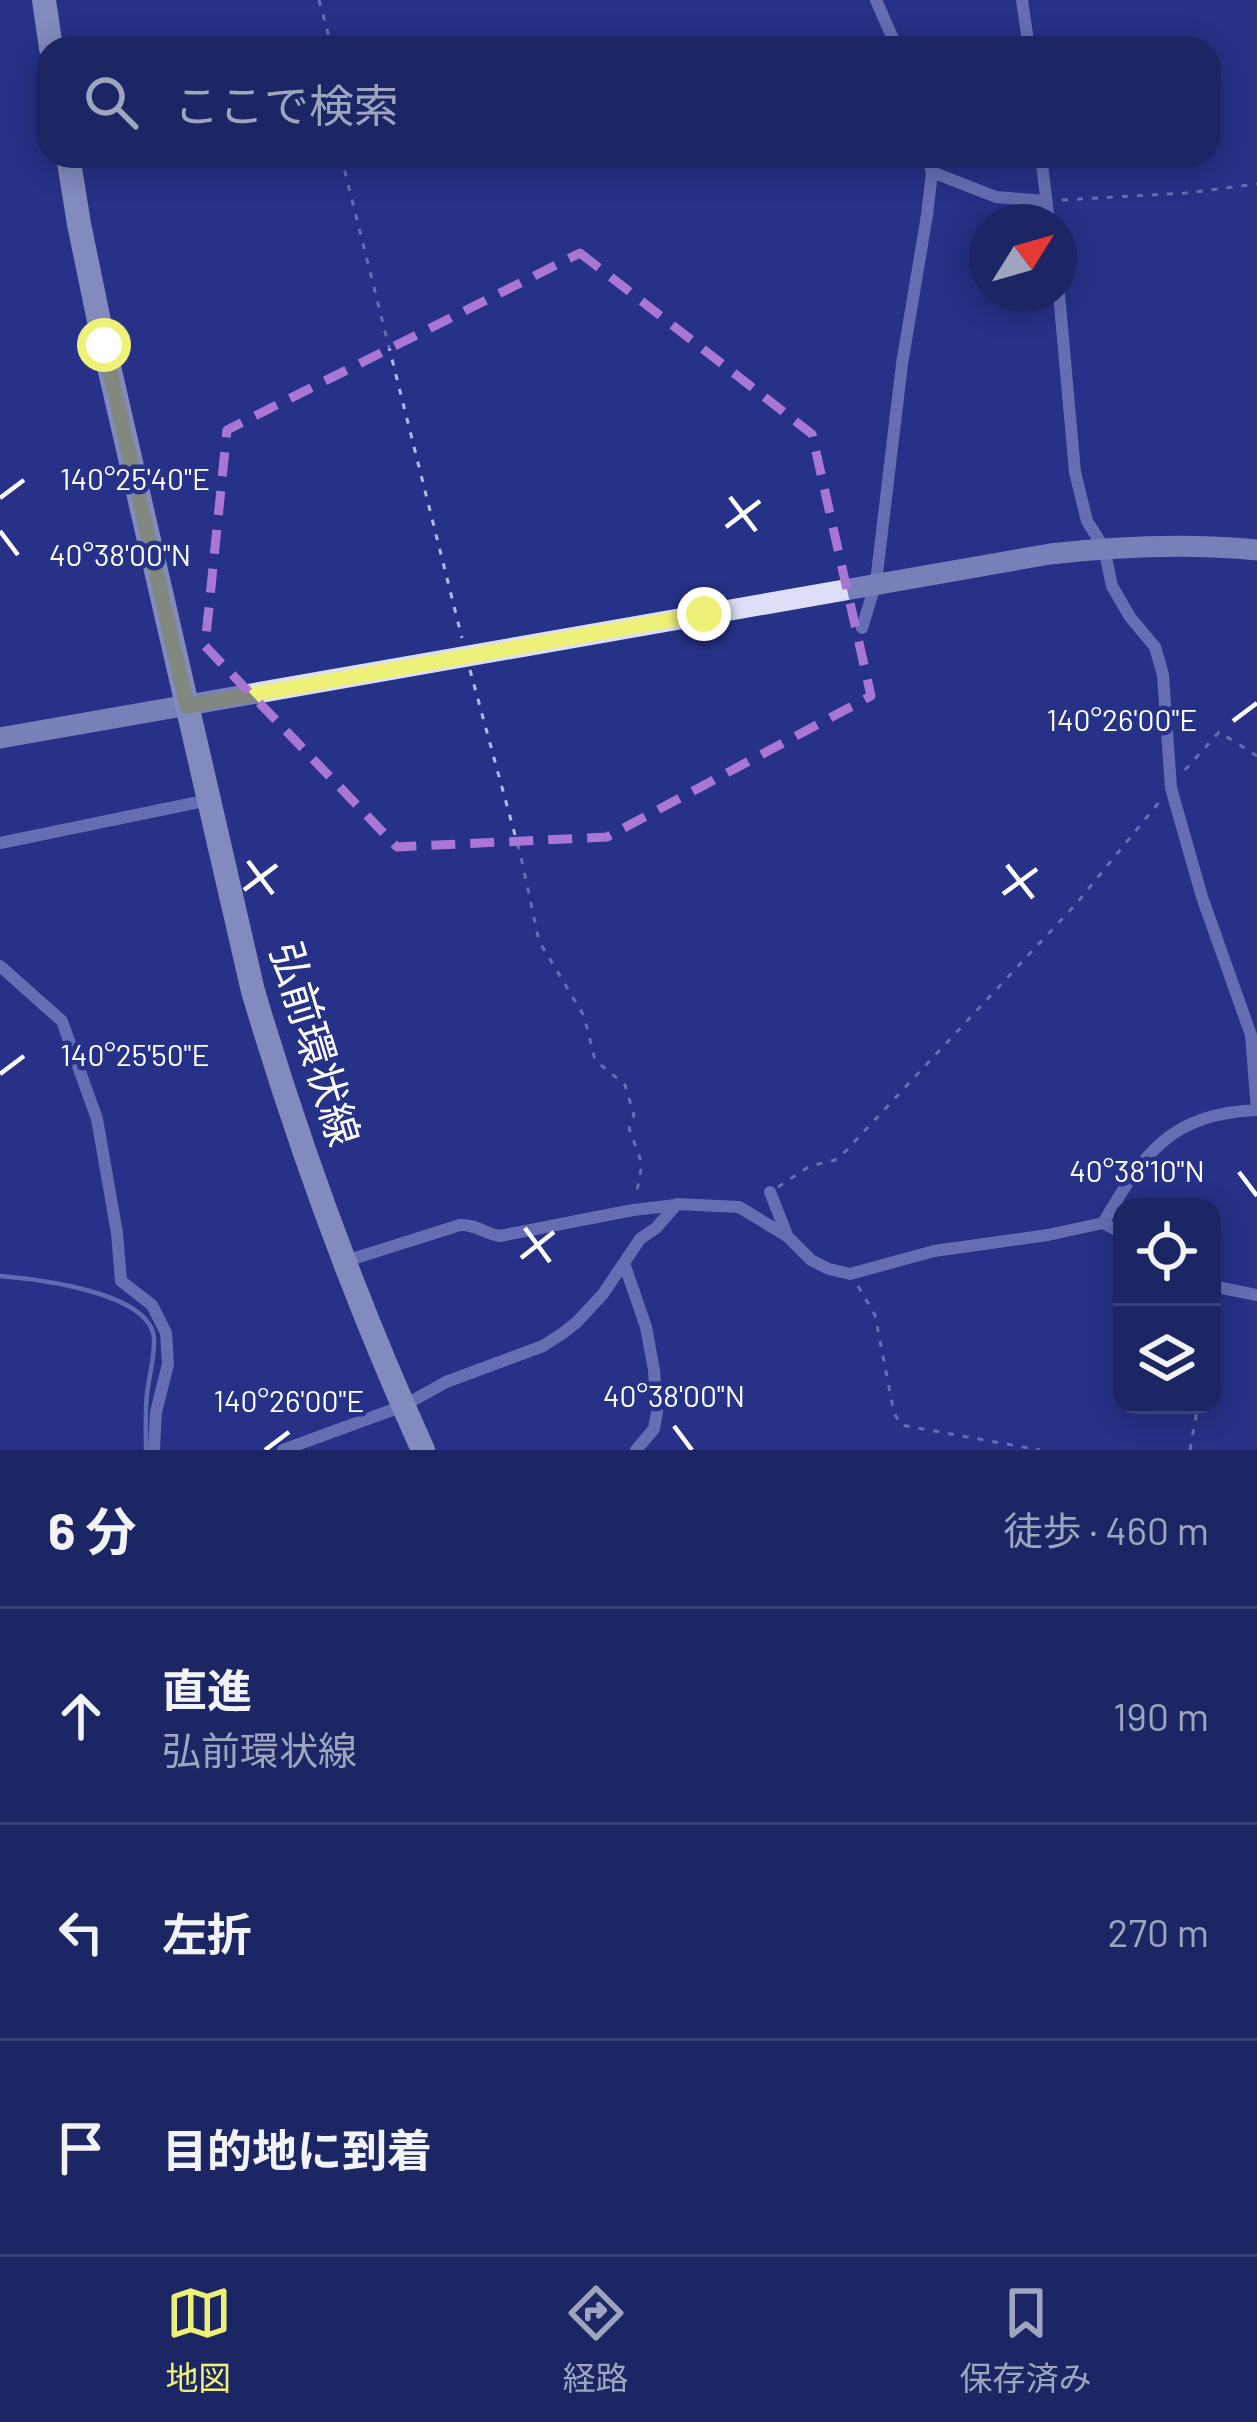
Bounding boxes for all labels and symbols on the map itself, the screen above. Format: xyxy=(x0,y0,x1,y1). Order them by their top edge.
north arrow xyxy=(969,204,1077,312)
route start xyxy=(77,318,131,372)
text: 140°25'40"E xyxy=(60,460,210,496)
text: 40°38'00"N xyxy=(49,536,191,572)
route end xyxy=(677,587,731,641)
text: 140°26'00"E xyxy=(1047,701,1197,737)
street label: 弘前環状線 xyxy=(262,936,372,1151)
text: 140°25'50"E xyxy=(60,1036,210,1072)
text: 40°38'10"N xyxy=(1069,1152,1205,1188)
text: 40°38'00"N xyxy=(603,1377,745,1413)
text: 140°26'00"E xyxy=(214,1382,364,1418)

